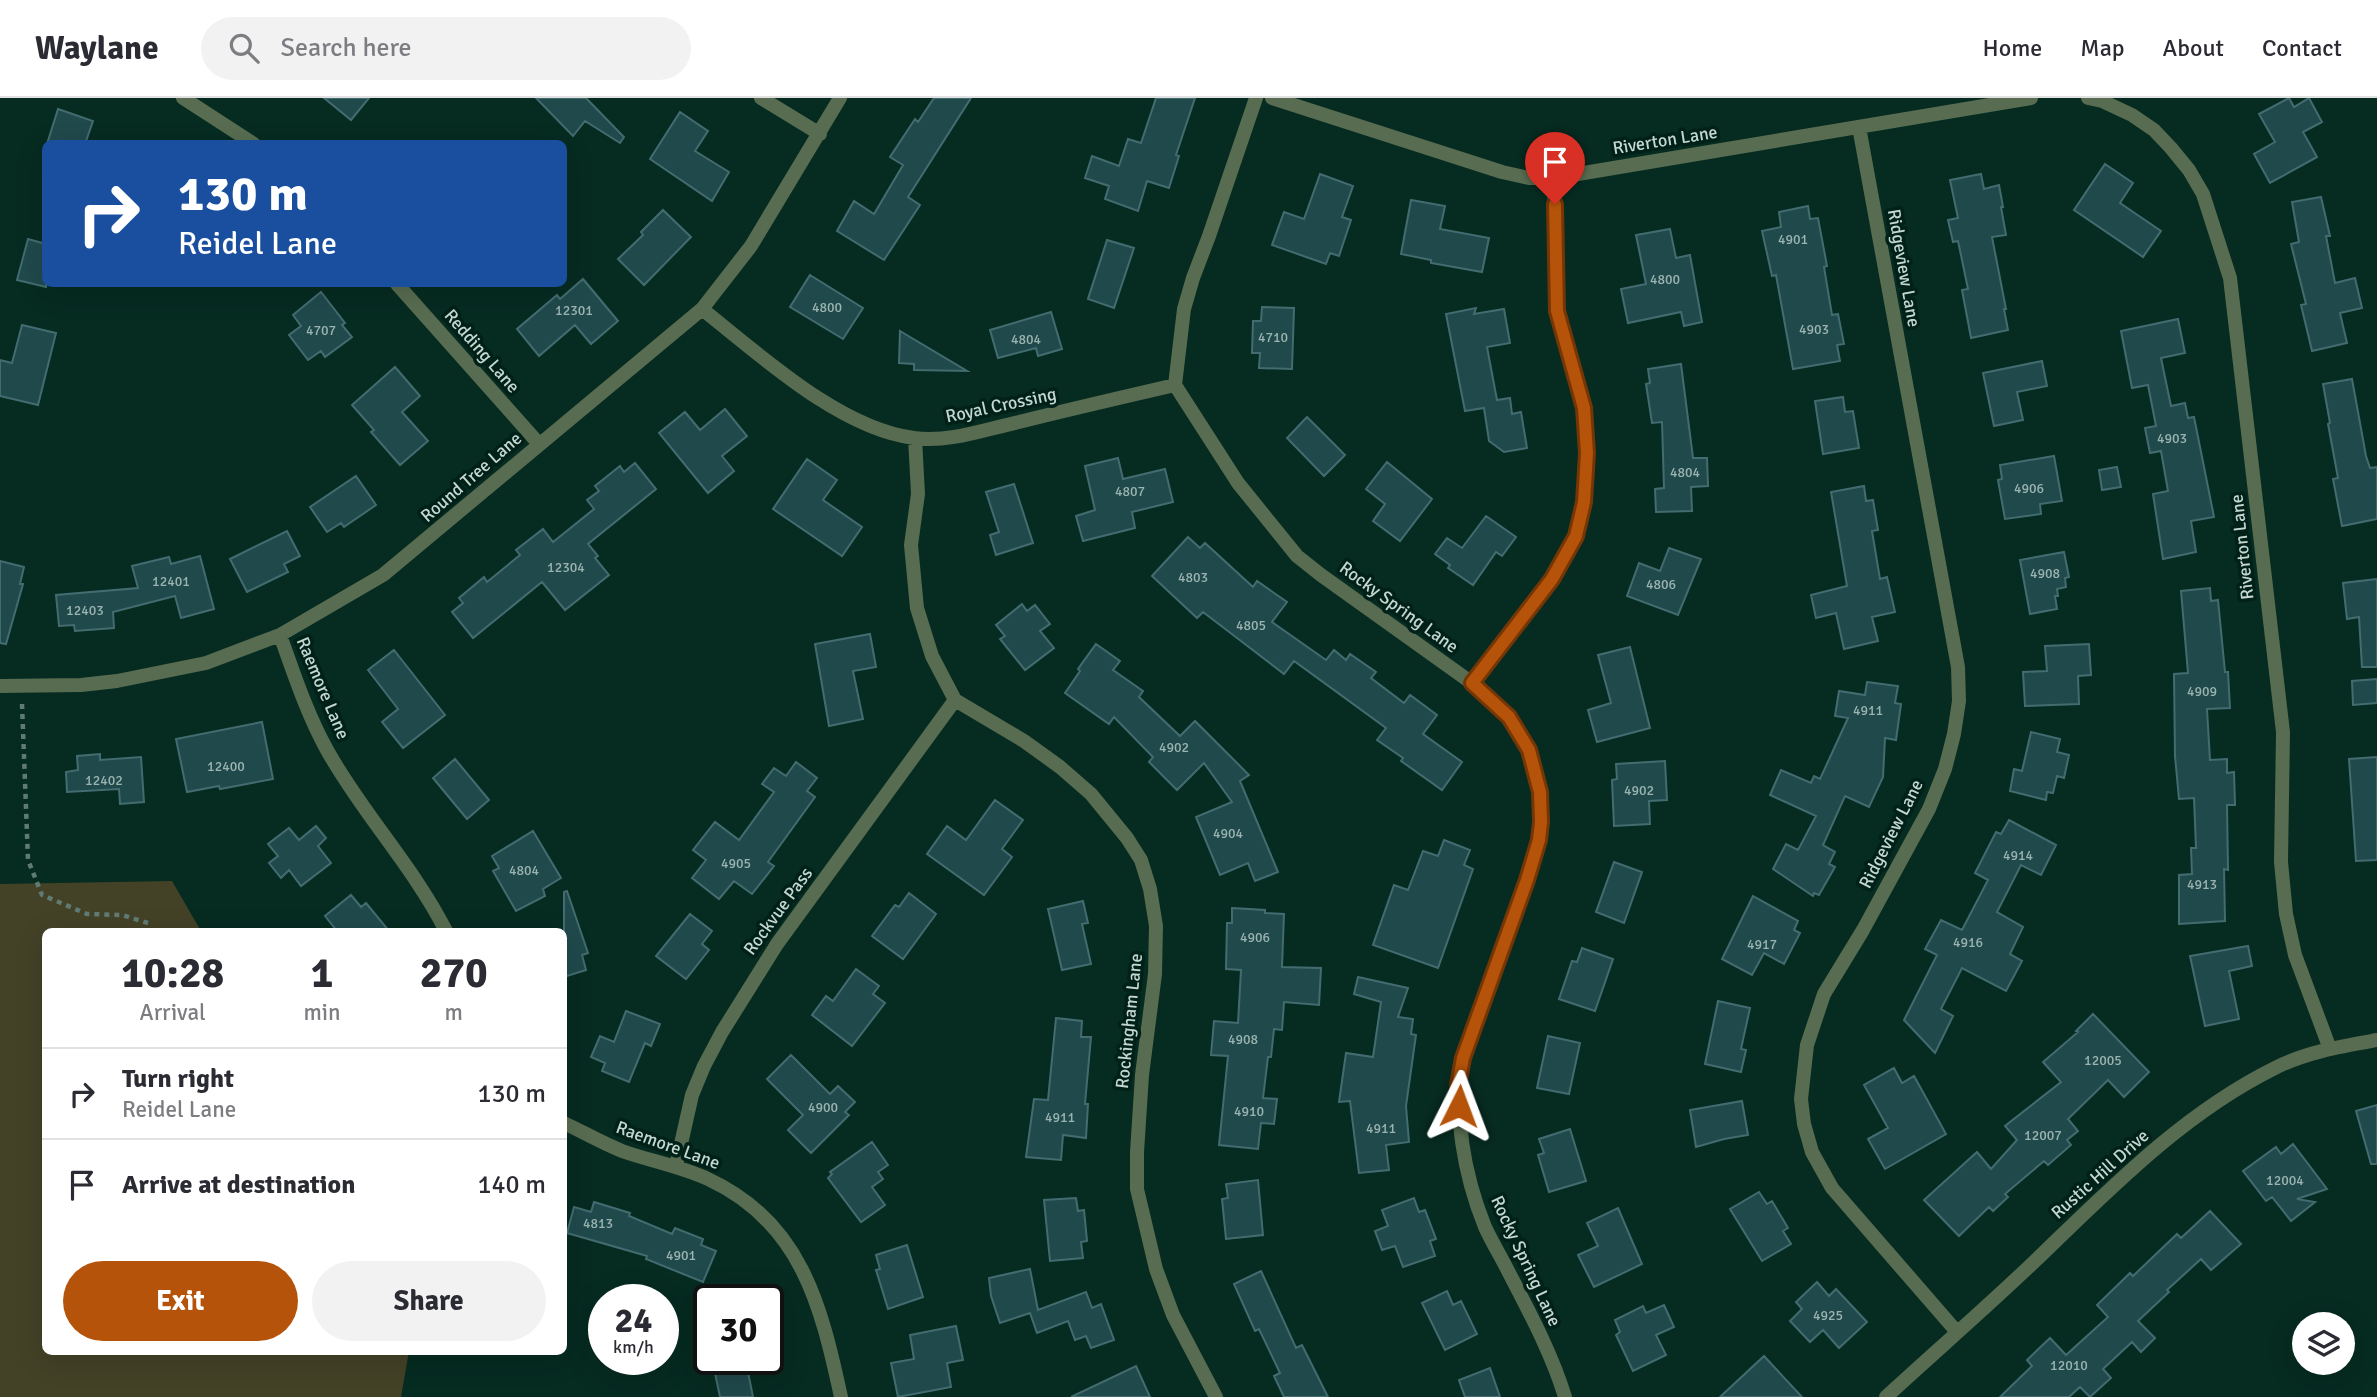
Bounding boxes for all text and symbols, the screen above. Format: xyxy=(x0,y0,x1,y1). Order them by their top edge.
search box xyxy=(201,17,691,80)
text: Waylane xyxy=(35,28,159,69)
icon: search xyxy=(225,29,263,67)
text: Search here xyxy=(281,32,412,64)
text: Home xyxy=(1982,33,2042,63)
text: Map xyxy=(2080,33,2125,63)
text: About xyxy=(2163,33,2224,63)
text: Contact xyxy=(2262,33,2342,63)
street label: Riverton Lane xyxy=(1611,121,1719,159)
pin xyxy=(1525,132,1585,204)
icon: arrive xyxy=(1536,143,1574,181)
text: 130 m xyxy=(178,164,308,224)
icon: right xyxy=(63,168,154,259)
street label: Ridgeview Lane xyxy=(1883,207,1925,329)
text: Reidel Lane xyxy=(178,224,337,263)
house number: 4901 xyxy=(1778,231,1808,248)
house number: 4800 xyxy=(1650,271,1680,288)
house number: 4800 xyxy=(812,299,842,316)
house number: 12301 xyxy=(555,302,593,319)
street label: Redding Lane xyxy=(440,305,524,397)
house number: 4903 xyxy=(1799,321,1829,338)
house number: 4707 xyxy=(306,322,336,339)
house number: 4710 xyxy=(1258,329,1288,346)
house number: 4804 xyxy=(1011,331,1042,348)
street label: Royal Crossing xyxy=(944,383,1058,427)
street label: Round Tree Lane xyxy=(416,427,526,527)
house number: 4903 xyxy=(2157,430,2187,447)
house number: 4804 xyxy=(1670,464,1701,481)
house number: 4906 xyxy=(2014,480,2044,497)
house number: 4807 xyxy=(1115,483,1145,500)
street label: Riverton Lane xyxy=(2226,493,2258,601)
street label: Rocky Spring Lane xyxy=(1335,556,1463,658)
house number: 12304 xyxy=(547,559,585,576)
house number: 4908 xyxy=(2030,565,2060,582)
house number: 4803 xyxy=(1178,569,1208,586)
house number: 12401 xyxy=(152,573,190,590)
house number: 4806 xyxy=(1646,576,1676,593)
house number: 12403 xyxy=(66,602,104,619)
house number: 4805 xyxy=(1236,617,1266,634)
street label: Raemore Lane xyxy=(292,634,354,742)
house number: 4909 xyxy=(2187,683,2217,700)
house number: 4911 xyxy=(1853,702,1883,719)
house number: 4902 xyxy=(1159,739,1189,756)
house number: 12400 xyxy=(207,758,245,775)
house number: 12402 xyxy=(85,772,123,789)
street label: Ridgeview Lane xyxy=(1854,776,1928,892)
house number: 4902 xyxy=(1624,782,1654,799)
house number: 4904 xyxy=(1213,825,1244,842)
house number: 4914 xyxy=(2003,847,2034,864)
house number: 4905 xyxy=(721,855,751,872)
house number: 4804 xyxy=(509,862,540,879)
street label: Rockvue Pass xyxy=(739,863,817,959)
house number: 4913 xyxy=(2187,876,2217,893)
house number: 4906 xyxy=(1240,929,1270,946)
house number: 4916 xyxy=(1953,934,1983,951)
house number: 4917 xyxy=(1747,936,1777,953)
text: 10:28 xyxy=(121,948,224,999)
text: 1 xyxy=(311,948,333,999)
text: 270 xyxy=(420,948,488,999)
street label: Rockingham Lane xyxy=(1111,952,1147,1090)
text: Arrival xyxy=(140,998,206,1027)
text: min xyxy=(303,998,341,1027)
text: m xyxy=(445,998,463,1027)
house number: 4908 xyxy=(1228,1031,1258,1048)
house number: 12005 xyxy=(2084,1052,2122,1069)
text: Turn right xyxy=(122,1063,234,1095)
position arrow xyxy=(1422,1069,1496,1143)
icon: right xyxy=(63,1075,101,1113)
text: 130 m xyxy=(477,1078,546,1110)
text: Reidel Lane xyxy=(122,1095,236,1124)
house number: 4900 xyxy=(808,1099,838,1116)
house number: 4910 xyxy=(1234,1103,1264,1120)
house number: 4911 xyxy=(1045,1109,1075,1126)
street label: Raemore Lane xyxy=(613,1116,723,1174)
house number: 4911 xyxy=(1366,1120,1396,1137)
street label: Rustic Hill Drive xyxy=(2047,1124,2153,1224)
house number: 12007 xyxy=(2024,1127,2062,1144)
icon: arrive xyxy=(63,1166,101,1204)
text: Arrive at destination xyxy=(122,1169,355,1201)
text: 140 m xyxy=(477,1169,546,1201)
house number: 12004 xyxy=(2266,1172,2304,1189)
street label: Rocky Spring Lane xyxy=(1486,1192,1566,1330)
house number: 4813 xyxy=(583,1215,613,1232)
house number: 4901 xyxy=(666,1247,696,1264)
button: Exit xyxy=(63,1261,298,1341)
button: Share xyxy=(312,1261,546,1341)
speed limit sign: 30 xyxy=(693,1284,784,1375)
text: 24 xyxy=(615,1299,652,1342)
house number: 4925 xyxy=(1813,1307,1843,1324)
map controls xyxy=(2292,1312,2355,1375)
button: layers xyxy=(2292,1312,2355,1375)
text: km/h xyxy=(613,1336,654,1358)
house number: 12010 xyxy=(2050,1357,2088,1374)

